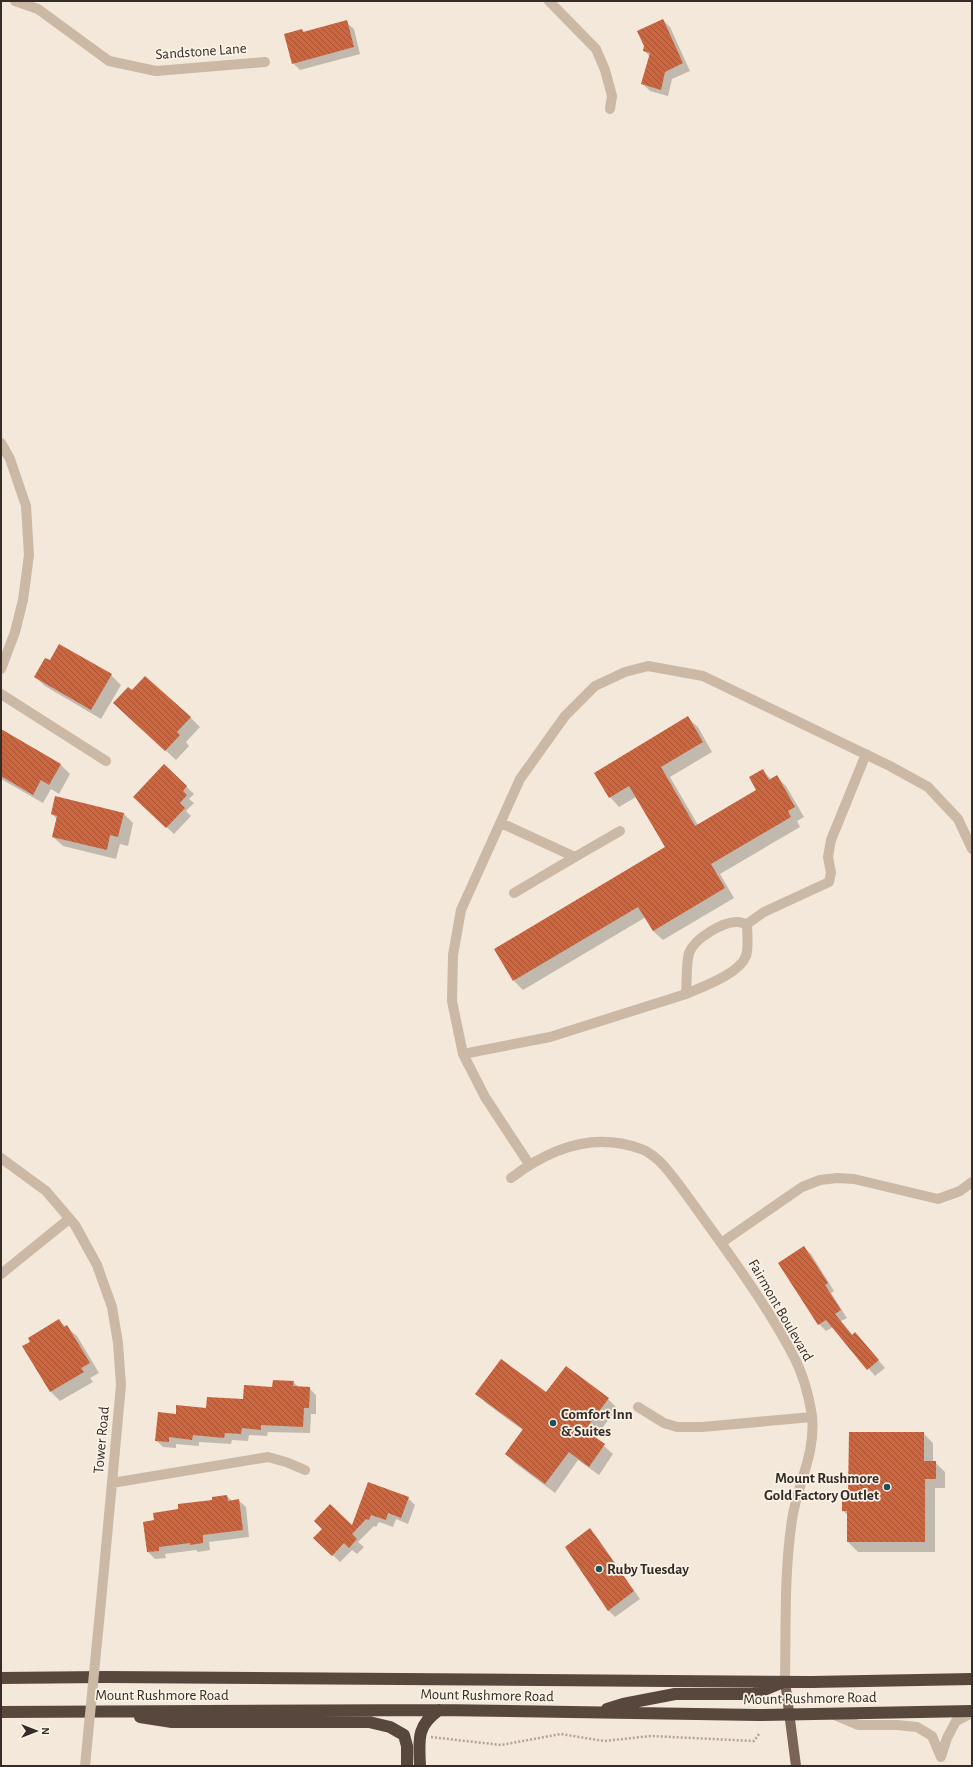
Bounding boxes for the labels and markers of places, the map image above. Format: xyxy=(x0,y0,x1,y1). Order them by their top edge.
place label: Comfort Inn & Suites xyxy=(561,1407,633,1439)
marker: Comfort Inn & Suites xyxy=(548,1418,558,1428)
place label: Mount Rushmore Gold Factory Outlet xyxy=(764,1471,879,1503)
marker: Mount Rushmore Gold Factory Outlet xyxy=(882,1482,892,1492)
place label: Ruby Tuesday xyxy=(607,1562,689,1577)
marker: Ruby Tuesday xyxy=(594,1564,604,1574)

